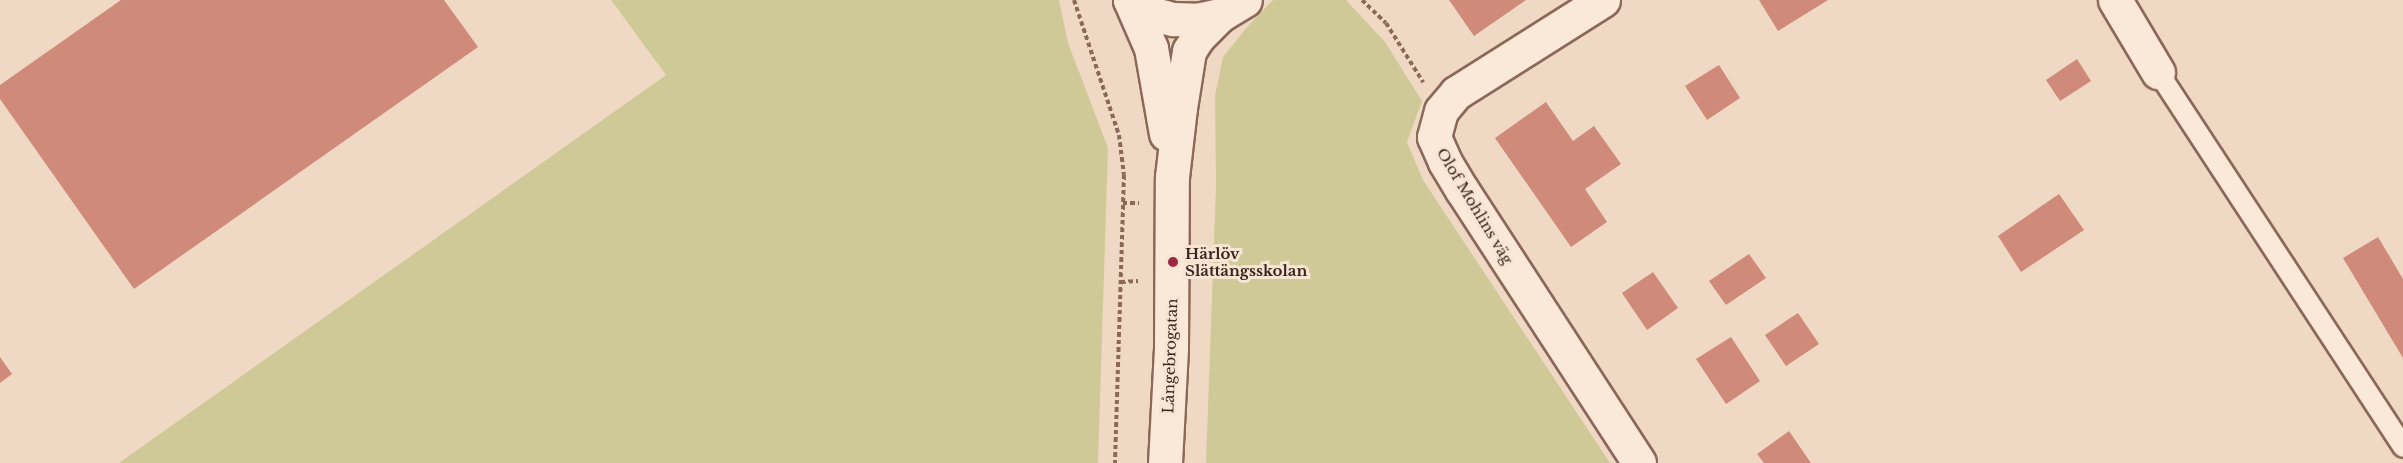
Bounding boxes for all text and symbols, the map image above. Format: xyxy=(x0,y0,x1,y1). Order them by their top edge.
street label: Olof Mohlins väg xyxy=(1433,144,1517,268)
place label: Härlöv Slättängsskolan xyxy=(1185,244,1307,279)
marker: Härlöv Slättängsskolan xyxy=(1166,255,1180,269)
street label: Långebrogatan xyxy=(1159,298,1181,414)

